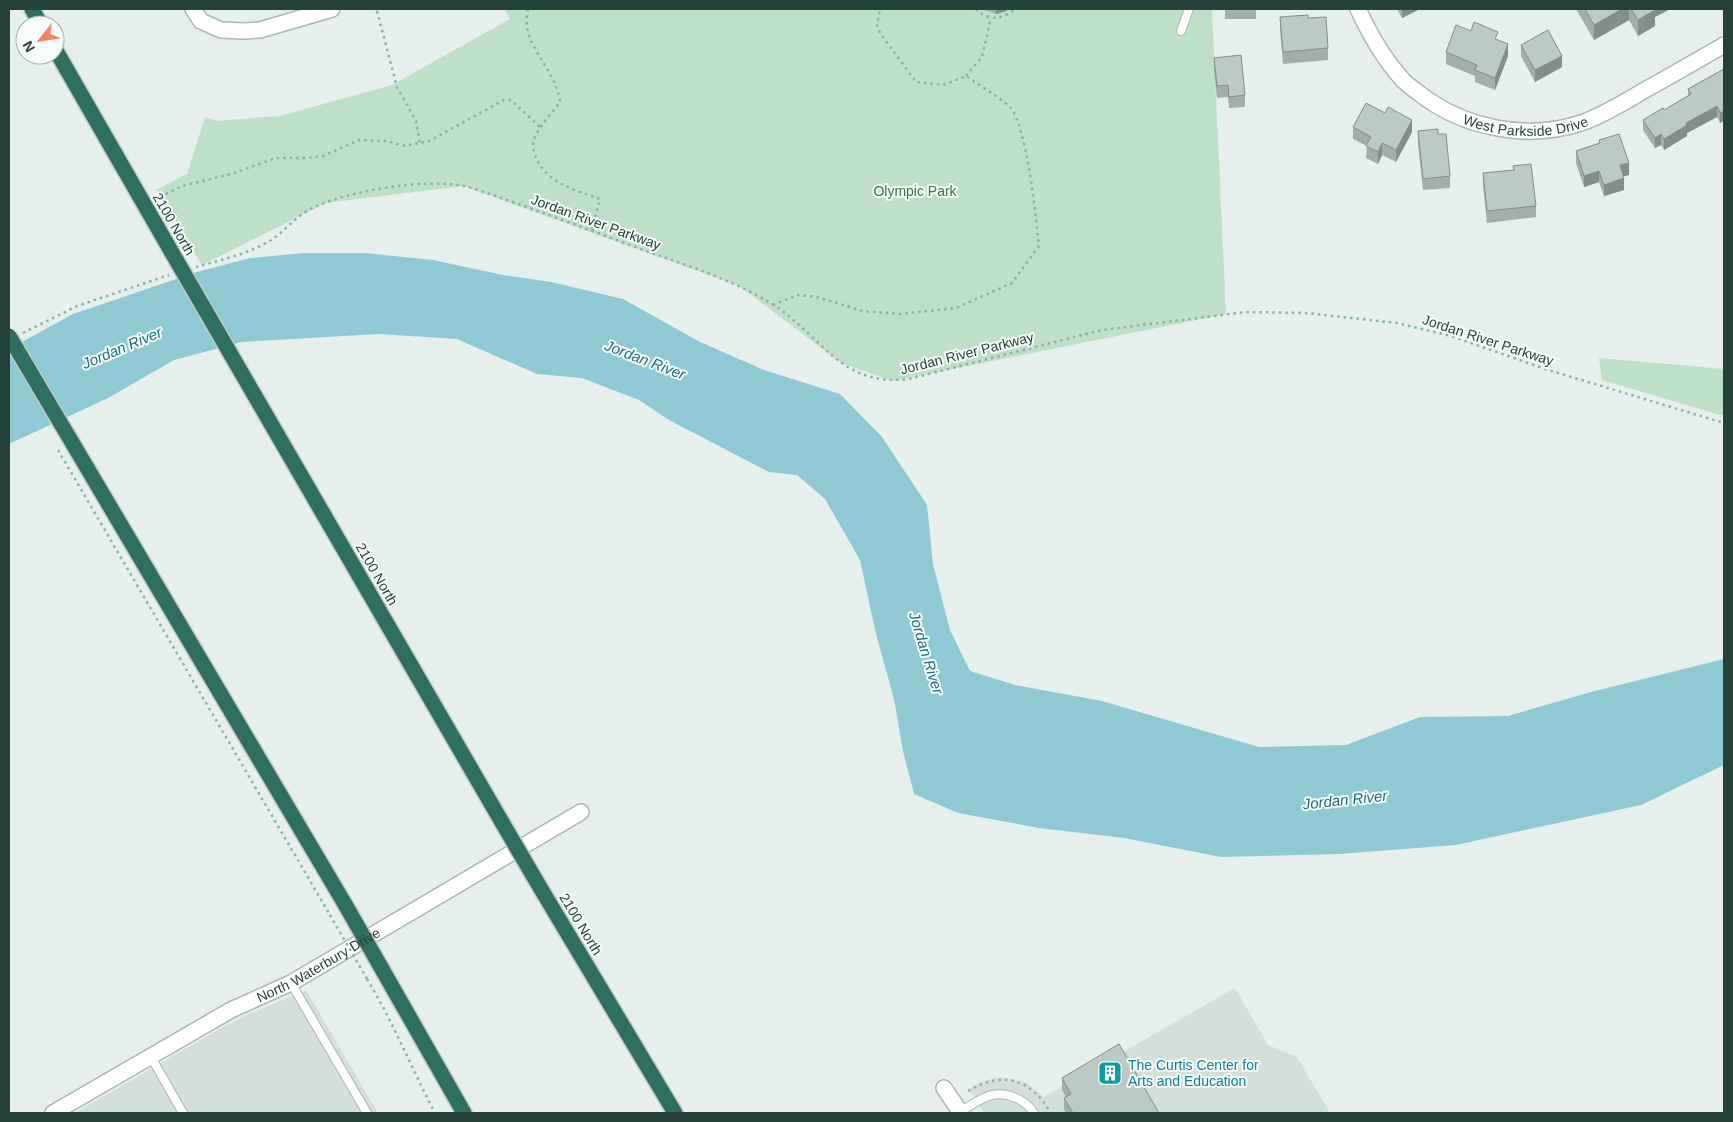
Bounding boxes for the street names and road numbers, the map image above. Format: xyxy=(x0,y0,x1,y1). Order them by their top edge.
street label: West Parkside Drive xyxy=(1461,111,1591,139)
street label: 2100 North xyxy=(150,190,198,258)
street label: Jordan River Parkway xyxy=(529,191,663,253)
street label: Jordan River Parkway xyxy=(1420,311,1556,369)
street label: Jordan River Parkway xyxy=(899,329,1035,377)
street label: 2100 North xyxy=(353,540,401,608)
street label: 2100 North xyxy=(556,890,606,958)
street label: North Waterbury Drive xyxy=(254,924,383,1005)

